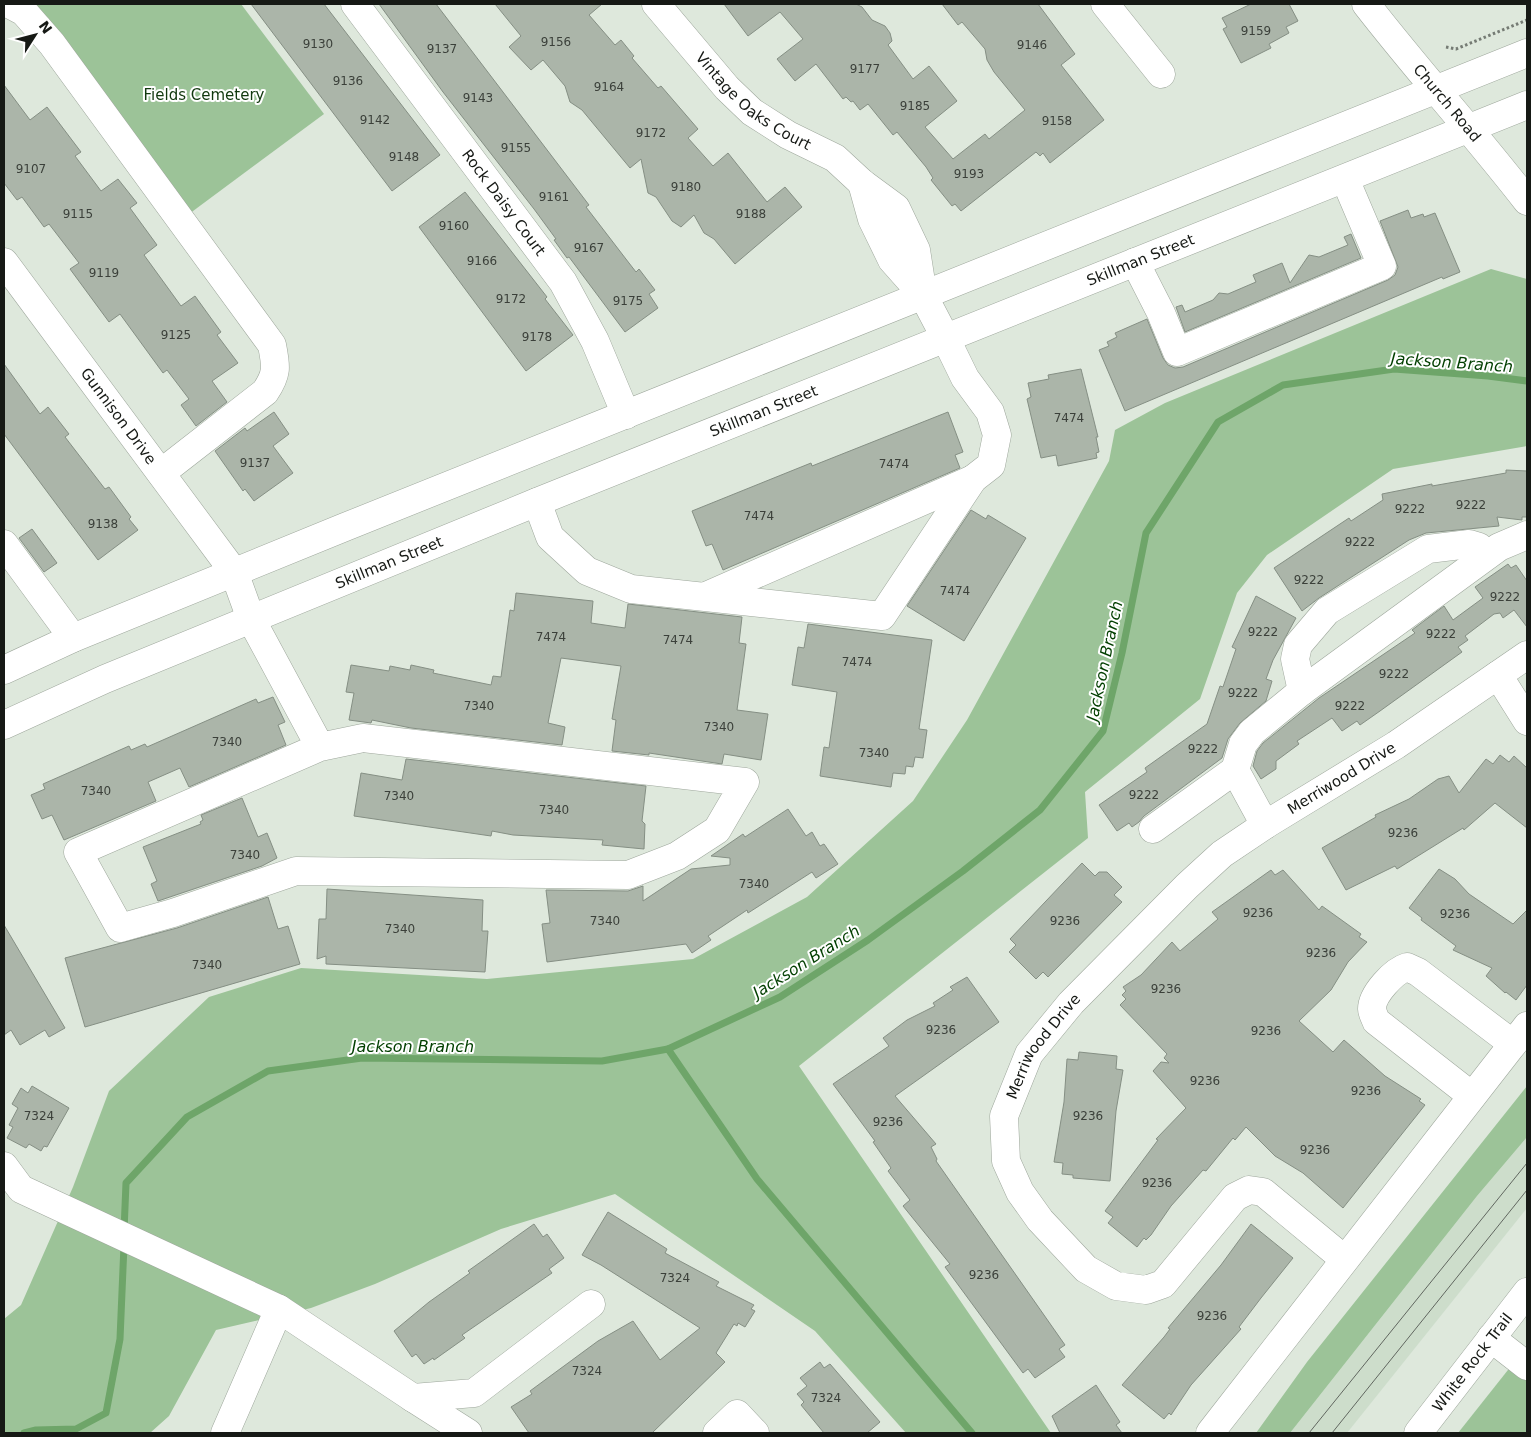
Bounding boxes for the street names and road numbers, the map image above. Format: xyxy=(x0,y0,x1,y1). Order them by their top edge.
street label: Vintage Oaks Court xyxy=(692,49,814,154)
street label: Church Road xyxy=(1409,61,1485,146)
street label: Rock Daisy Court xyxy=(458,146,549,259)
street label: Skillman Street xyxy=(1084,230,1197,290)
street label: Gunnison Drive xyxy=(77,364,160,468)
street label: Skillman Street xyxy=(707,381,820,441)
street label: Skillman Street xyxy=(333,533,446,593)
street label: Merriwood Drive xyxy=(1284,738,1399,818)
street label: Merriwood Drive xyxy=(1003,990,1084,1102)
street label: White Rock Trail xyxy=(1429,1310,1516,1415)

